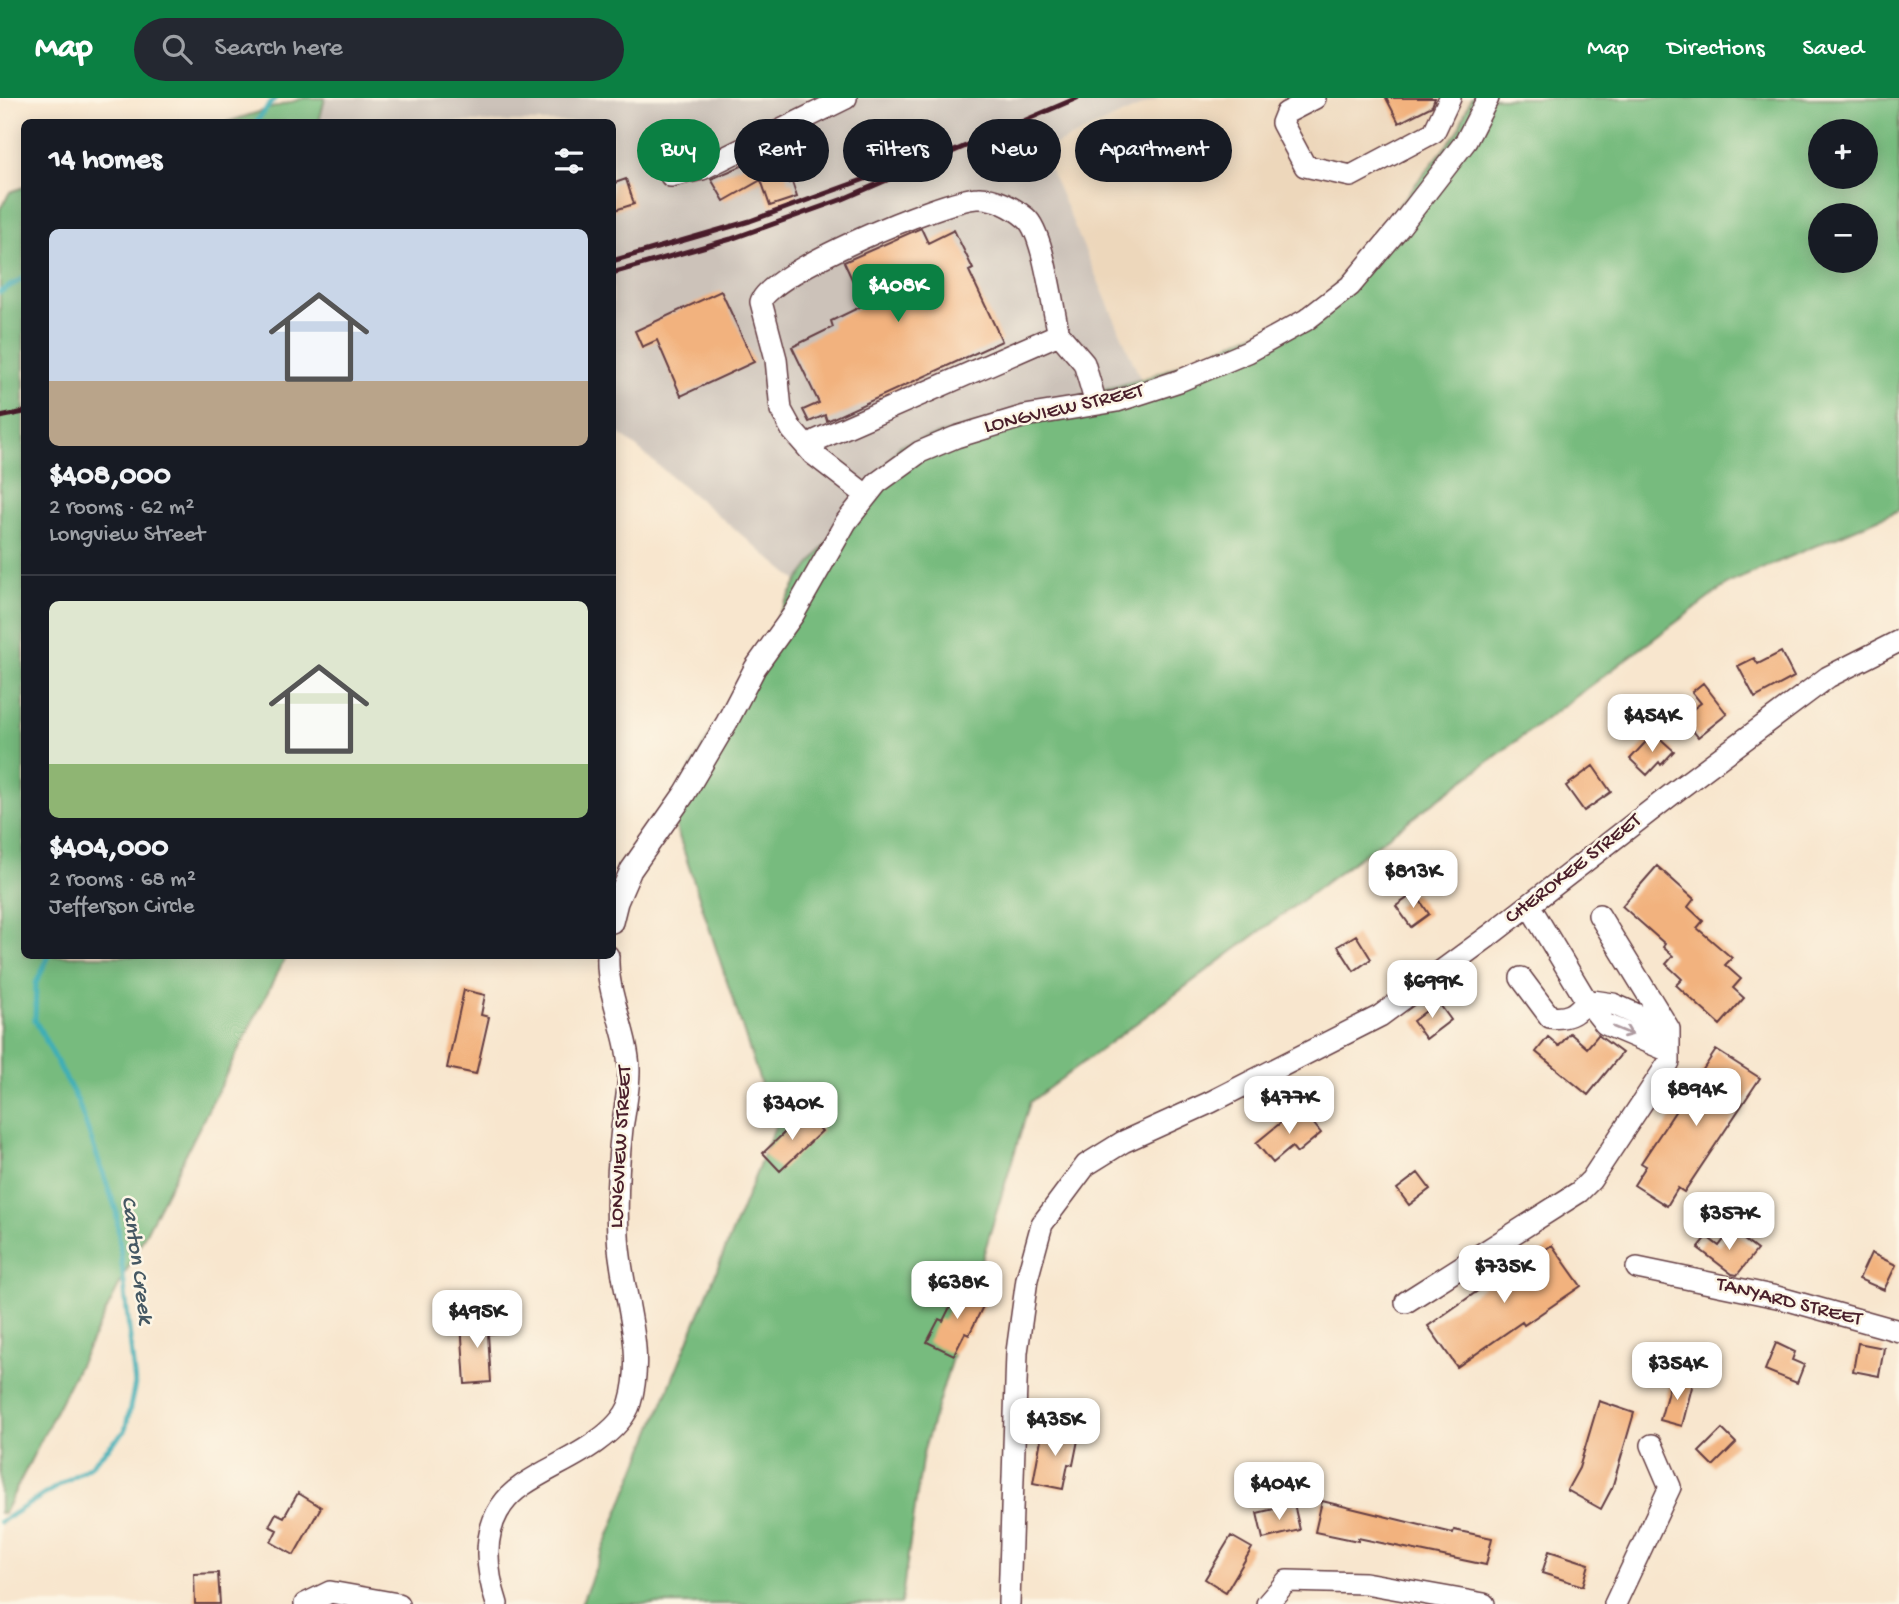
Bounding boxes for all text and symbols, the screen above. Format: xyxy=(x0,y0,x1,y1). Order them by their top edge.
search box xyxy=(134,18,624,81)
text: Map xyxy=(35,30,92,68)
icon: search xyxy=(158,30,196,68)
text: Search here xyxy=(214,34,343,65)
text: Map xyxy=(1587,35,1629,64)
text: Directions xyxy=(1667,35,1765,64)
text: Saved xyxy=(1803,35,1864,64)
chip: Buy xyxy=(637,119,720,182)
chip: Rent xyxy=(734,119,829,182)
chip: Filters xyxy=(843,119,953,182)
chip: New xyxy=(967,119,1061,182)
chip: Apartment xyxy=(1075,119,1232,182)
map controls xyxy=(1808,119,1878,273)
button: + xyxy=(1808,119,1878,189)
icon: filters xyxy=(550,142,588,180)
text: 14 homes xyxy=(49,144,162,179)
button: − xyxy=(1808,203,1878,273)
pin: $408K xyxy=(849,264,947,324)
text: $408K xyxy=(868,273,928,300)
icon: home xyxy=(256,274,382,400)
street label: LONGVIEW STREET xyxy=(982,379,1147,441)
text: $408,000 xyxy=(49,460,171,495)
text: 2 rooms · 62 m² xyxy=(49,495,194,522)
text: Longview Street xyxy=(49,522,205,549)
icon: home xyxy=(256,646,382,772)
pin: $454K xyxy=(1603,694,1701,754)
text: $454K xyxy=(1624,703,1680,730)
street label: CHEROKEE STREET xyxy=(1501,809,1648,931)
text: $404,000 xyxy=(49,832,168,867)
pin: $813K xyxy=(1364,850,1462,910)
text: $813K xyxy=(1385,859,1441,886)
text: 2 rooms · 68 m² xyxy=(49,867,196,894)
text: Jefferson Circle xyxy=(49,894,194,921)
pin: $699K xyxy=(1383,960,1481,1020)
text: $699K xyxy=(1403,969,1461,996)
one-way arrow xyxy=(1612,1026,1633,1039)
street label: LONGVIEW STREET xyxy=(605,1064,639,1229)
pin: $894K xyxy=(1647,1068,1745,1128)
pin: $477K xyxy=(1240,1076,1338,1136)
text: $894K xyxy=(1667,1077,1725,1104)
pin: $340K xyxy=(743,1082,841,1142)
text: $477K xyxy=(1260,1085,1318,1112)
text: $340K xyxy=(763,1091,821,1118)
pin: $357K xyxy=(1680,1192,1778,1252)
water label: Canton Creek xyxy=(114,1195,159,1328)
text: $357K xyxy=(1700,1201,1759,1228)
pin: $735K xyxy=(1455,1246,1553,1305)
text: $735K xyxy=(1475,1254,1534,1281)
pin: $638K xyxy=(908,1262,1006,1321)
text: $638K xyxy=(927,1270,987,1297)
street label: TANYARD STREET xyxy=(1713,1273,1865,1333)
pin: $495K xyxy=(428,1290,526,1350)
text: $495K xyxy=(448,1299,506,1326)
pin: $354K xyxy=(1628,1342,1726,1402)
text: $354K xyxy=(1648,1351,1706,1378)
pin: $435K xyxy=(1006,1398,1104,1458)
text: $435K xyxy=(1026,1407,1084,1434)
pin: $404K xyxy=(1230,1462,1328,1522)
text: $404K xyxy=(1250,1471,1308,1498)

